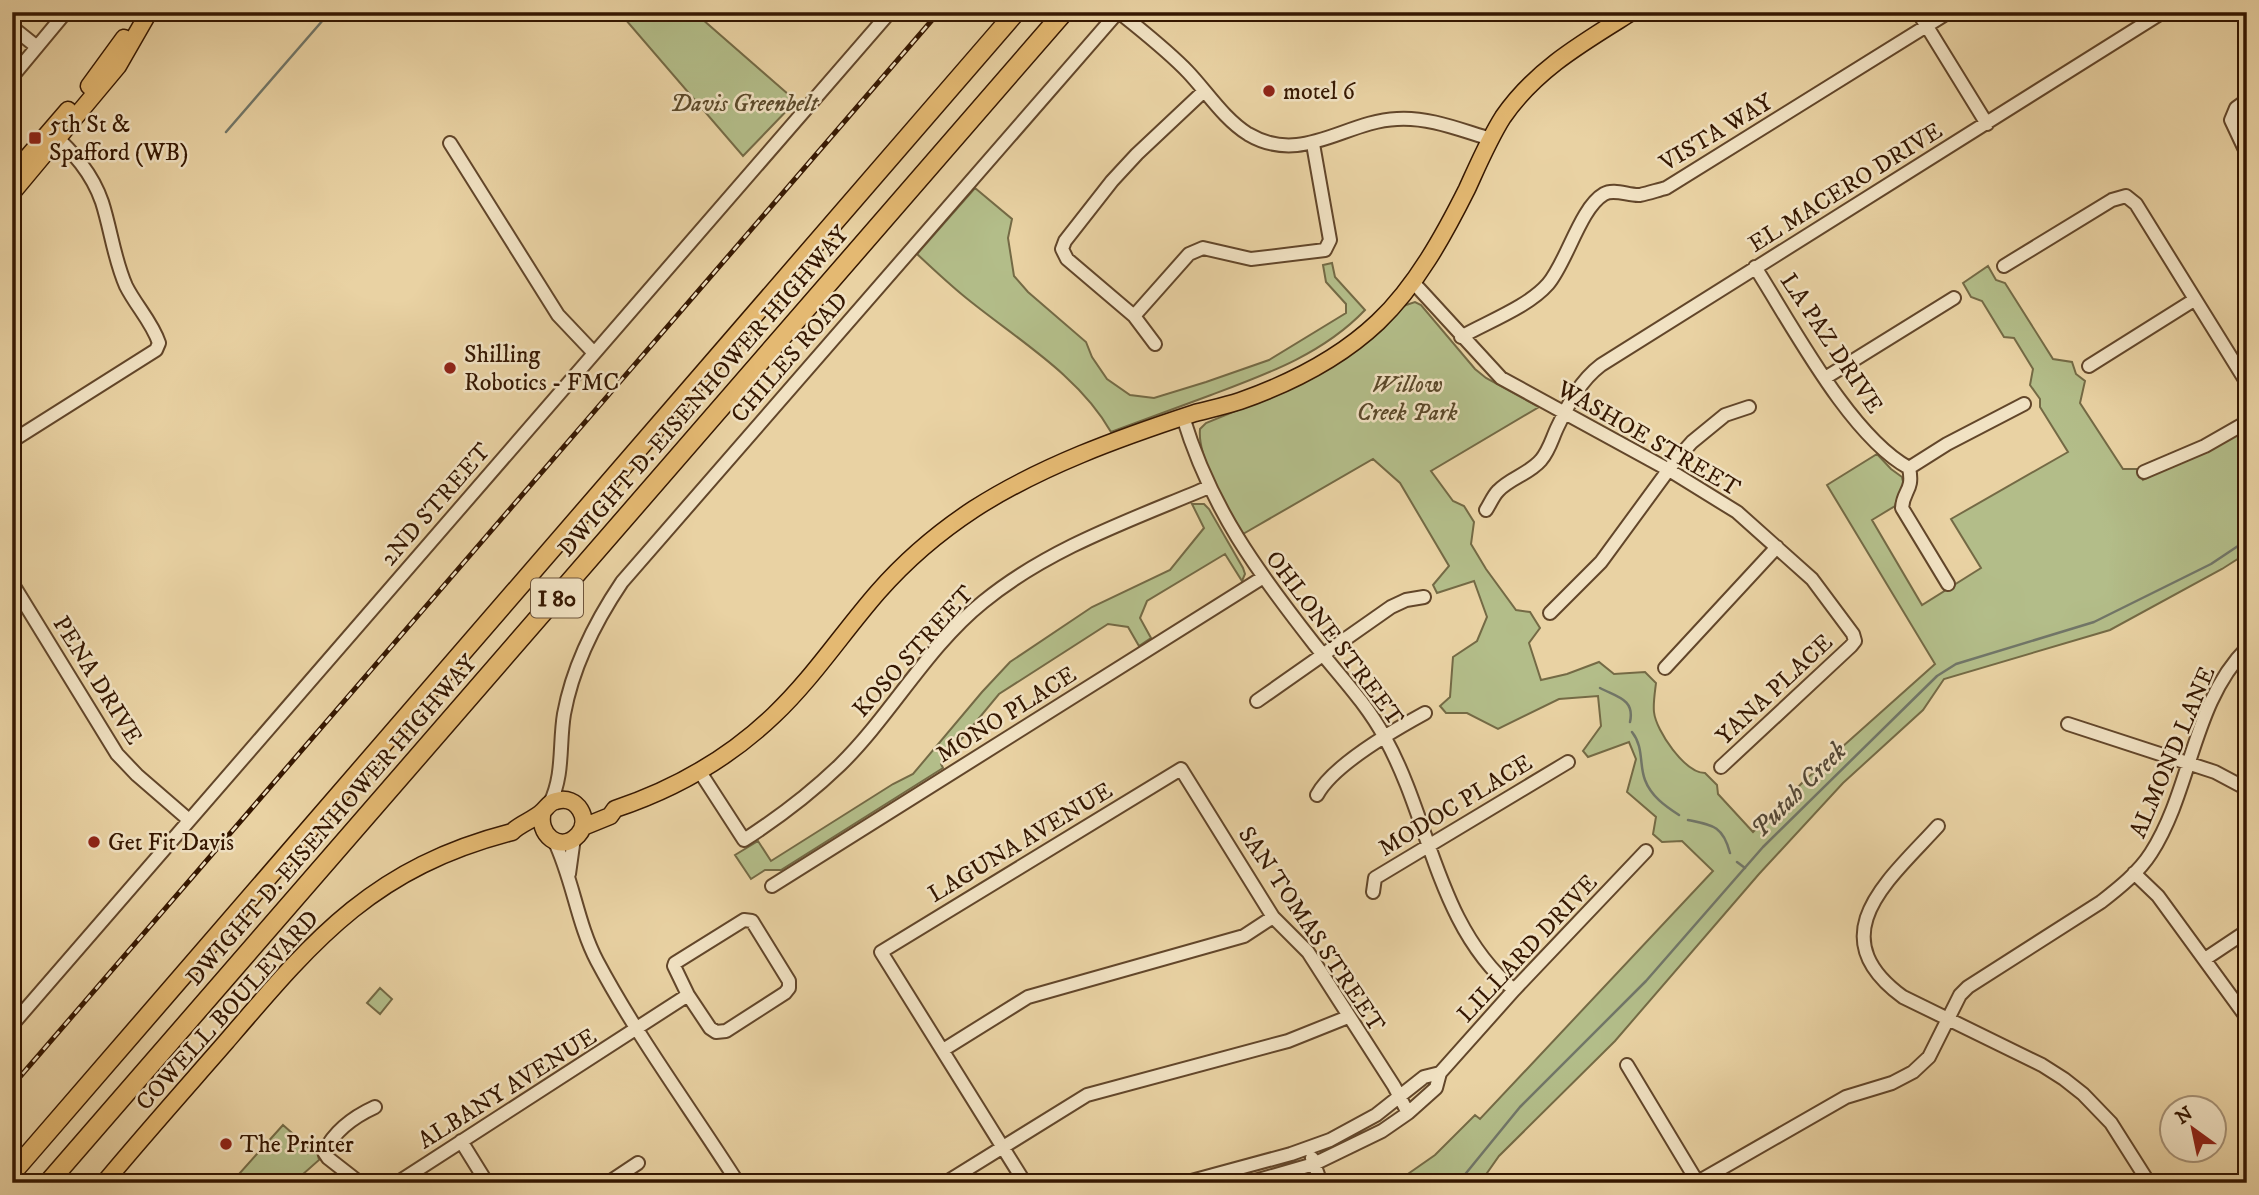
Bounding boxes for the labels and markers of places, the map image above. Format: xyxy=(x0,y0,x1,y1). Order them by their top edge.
place label: motel 6 xyxy=(1283,77,1357,107)
marker: motel 6 xyxy=(1261,83,1277,99)
place label: 5th St & Spafford (WB) xyxy=(49,110,188,168)
marker: 5th St & Spafford (WB) xyxy=(27,130,43,146)
place label: Shilling Robotics - FMC xyxy=(464,340,619,398)
marker: Shilling Robotics - FMC xyxy=(442,360,458,376)
place label: Get Fit Davis xyxy=(108,828,234,858)
marker: Get Fit Davis xyxy=(86,834,102,850)
place label: The Printer xyxy=(240,1130,354,1160)
marker: The Printer xyxy=(218,1136,234,1152)

